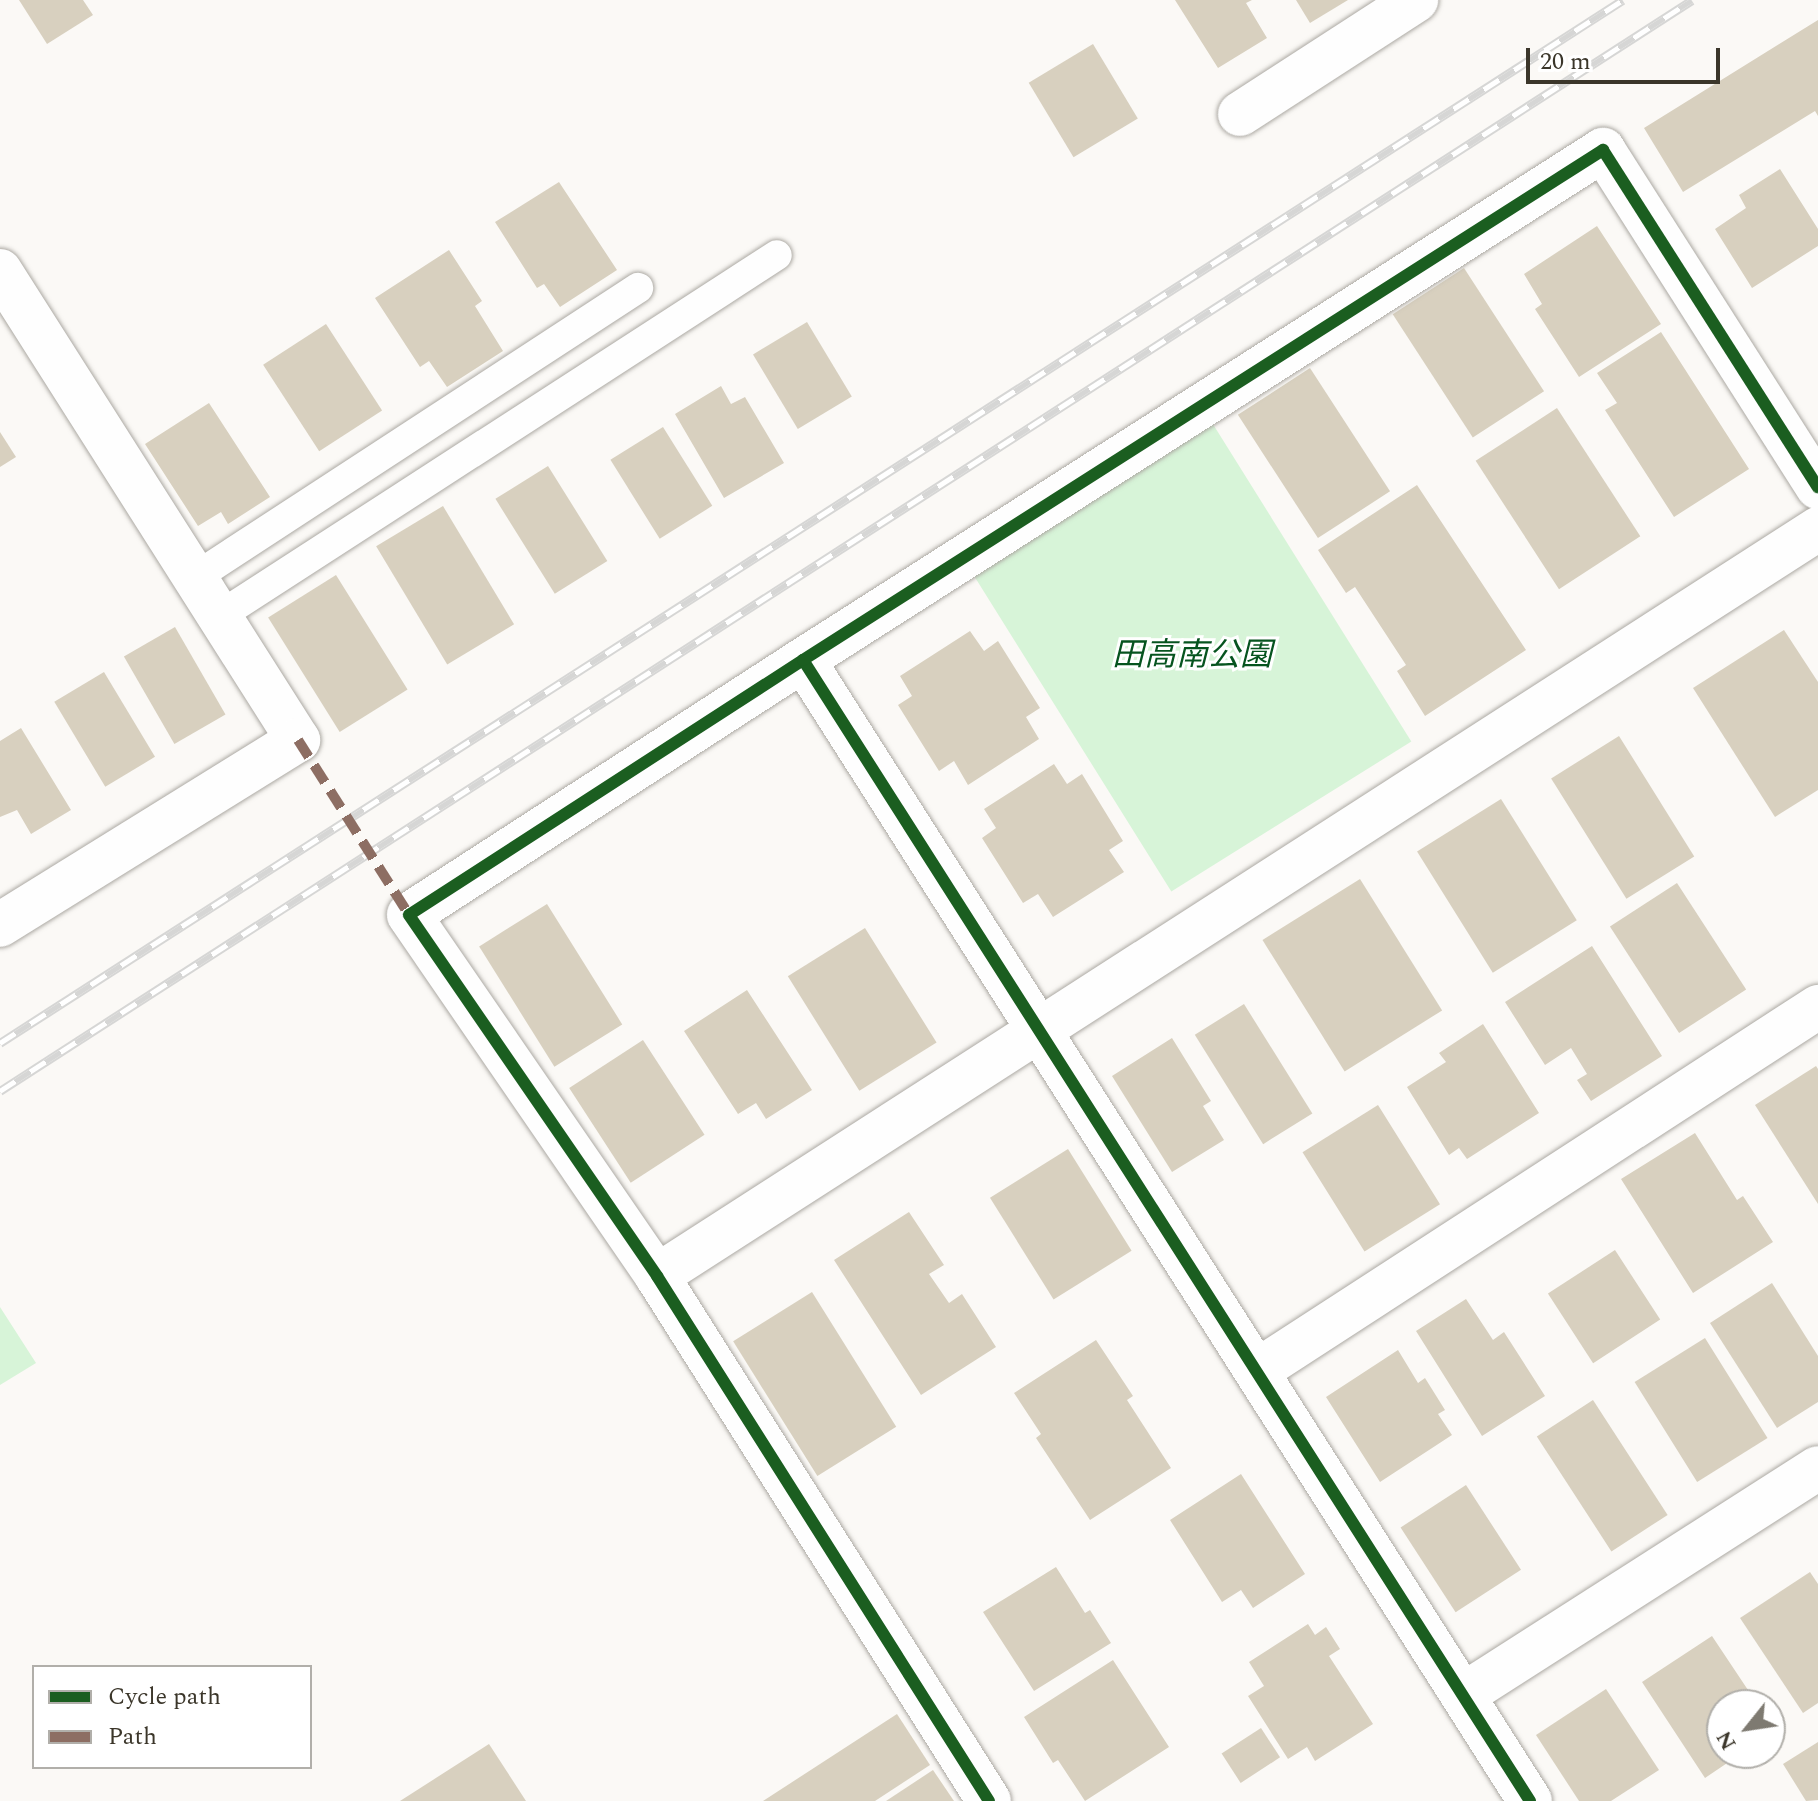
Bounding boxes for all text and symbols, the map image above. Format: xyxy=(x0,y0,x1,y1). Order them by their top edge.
scale bar xyxy=(1530,32,1724,82)
text: 20 m xyxy=(1540,44,1591,80)
park label: 田高南公園 xyxy=(1112,637,1272,675)
legend xyxy=(32,1665,312,1769)
text: Cycle path xyxy=(108,1679,221,1715)
north arrow xyxy=(1706,1689,1786,1769)
text: Path xyxy=(108,1719,157,1755)
text: N xyxy=(1708,1724,1745,1756)

